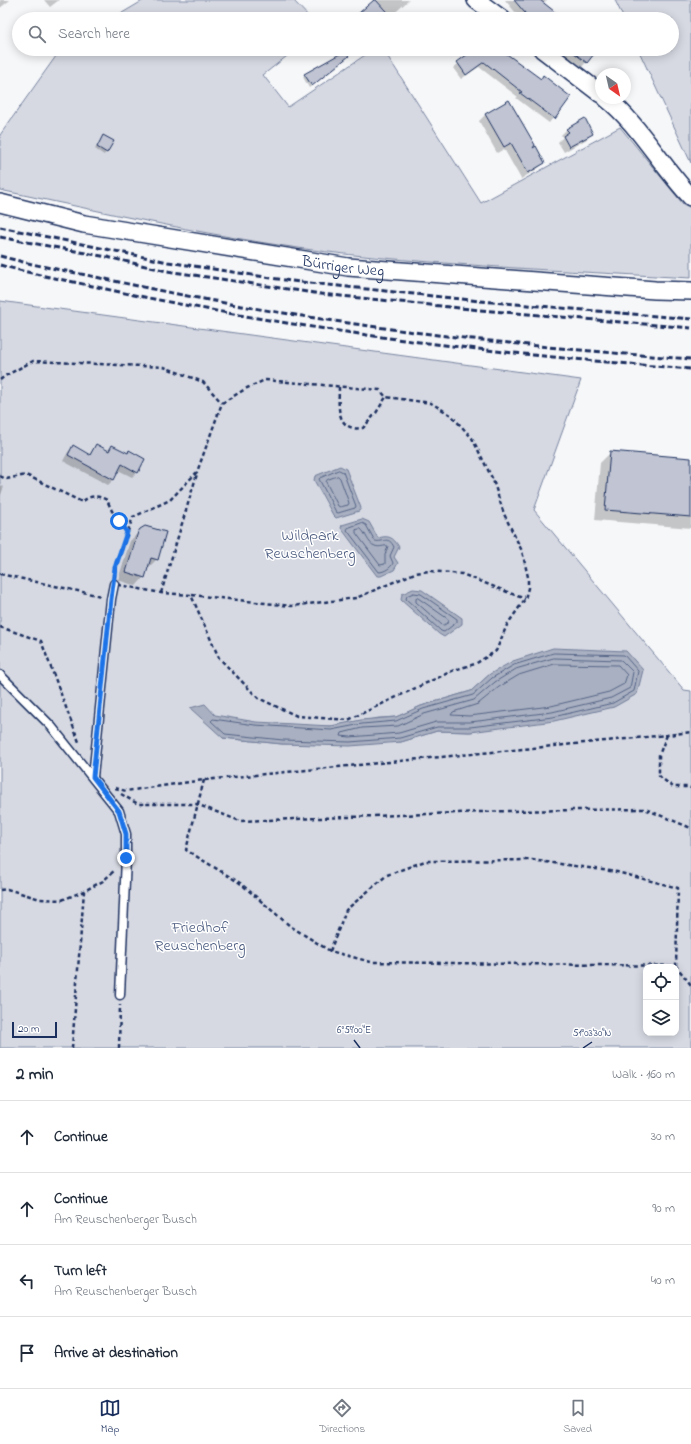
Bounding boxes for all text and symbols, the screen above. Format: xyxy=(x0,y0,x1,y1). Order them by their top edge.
search box xyxy=(12,12,679,56)
icon: search xyxy=(26,23,48,45)
text: Search here xyxy=(58,23,130,45)
north arrow xyxy=(595,68,631,104)
street label: Bürriger Weg xyxy=(299,249,385,284)
route start xyxy=(110,512,128,530)
park label: Wildpark Reuschenberg xyxy=(265,524,355,566)
route end xyxy=(117,849,135,867)
park label: Friedhof Reuschenberg xyxy=(155,916,245,958)
map controls xyxy=(643,964,679,1036)
button: locate xyxy=(643,964,679,1000)
button: layers xyxy=(643,1000,679,1036)
scale bar xyxy=(12,1020,57,1039)
text: 20 m xyxy=(18,1021,40,1037)
text: 6°59'00"E xyxy=(337,1023,371,1038)
text: 51°03'30"N xyxy=(573,1026,612,1041)
text: 2 min xyxy=(16,1062,53,1087)
text: Walk · 160 m xyxy=(612,1065,675,1084)
icon: ahead xyxy=(16,1126,38,1148)
text: Continue xyxy=(54,1126,108,1148)
text: 30 m xyxy=(651,1127,675,1146)
text: Continue xyxy=(54,1188,108,1210)
icon: ahead xyxy=(16,1198,38,1220)
text: 90 m xyxy=(652,1199,675,1218)
text: Am Reuschenberger Busch xyxy=(54,1210,197,1229)
text: Turn left xyxy=(54,1260,107,1282)
icon: left xyxy=(16,1270,38,1292)
text: 40 m xyxy=(651,1271,675,1290)
text: Am Reuschenberger Busch xyxy=(54,1282,197,1301)
icon: arrive xyxy=(16,1342,38,1364)
text: Arrive at destination xyxy=(54,1342,178,1364)
tab: Map xyxy=(99,1397,121,1437)
tab: Directions xyxy=(319,1397,365,1437)
tab: Saved xyxy=(563,1397,592,1437)

